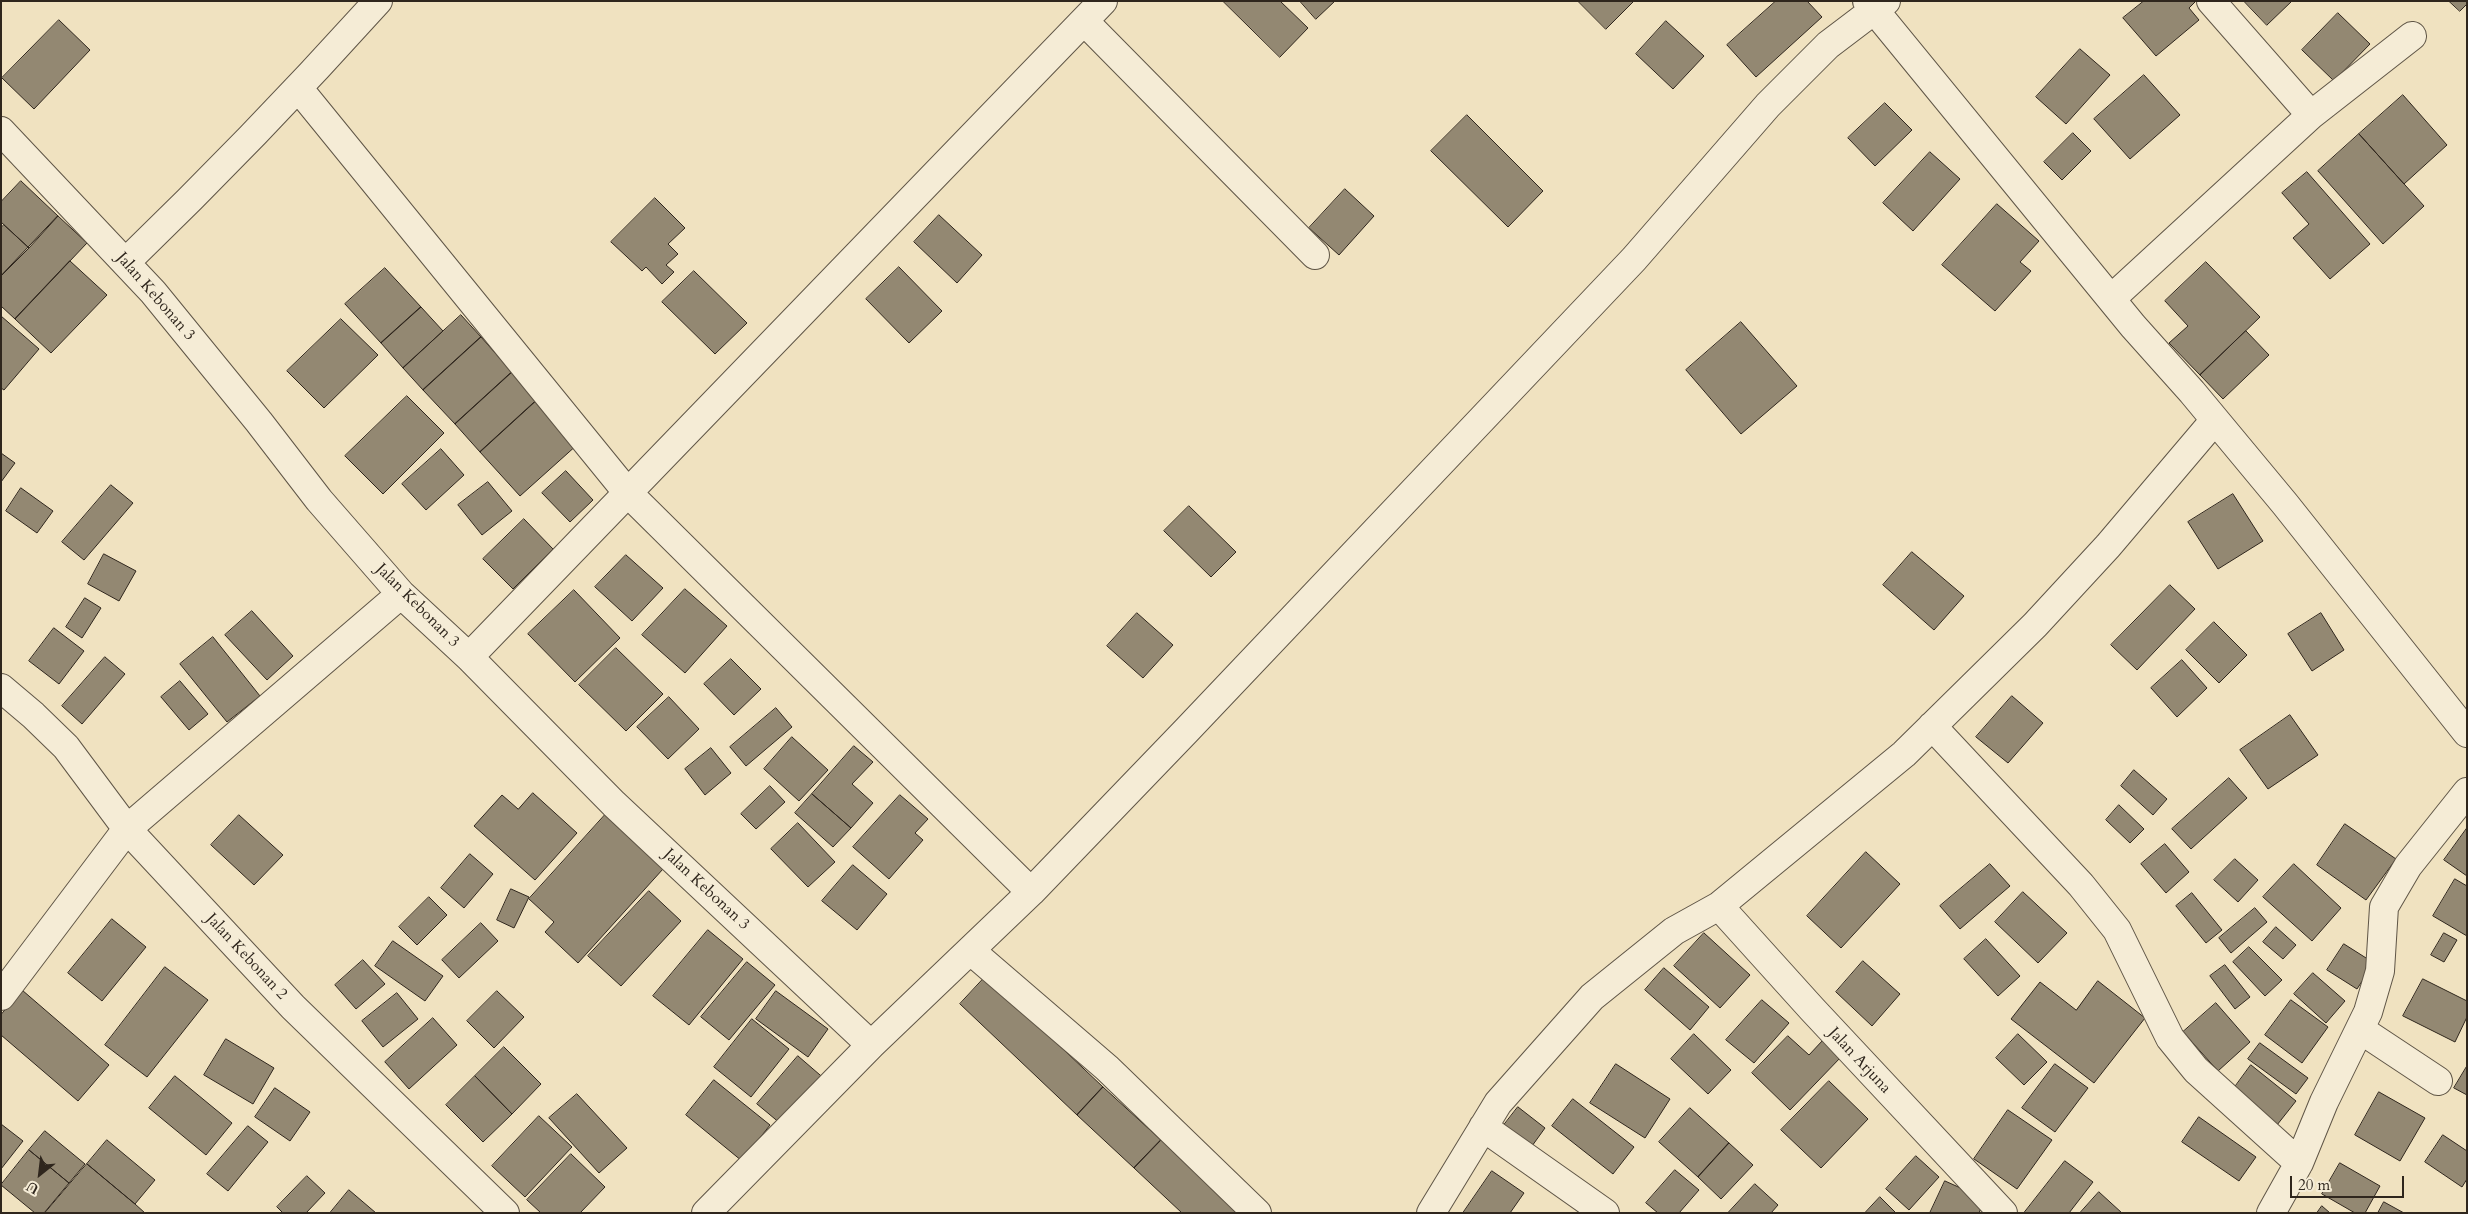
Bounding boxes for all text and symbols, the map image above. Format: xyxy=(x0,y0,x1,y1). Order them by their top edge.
street label: Jalan Kebonan 3 xyxy=(111,249,199,345)
street label: Jalan Kebonan 3 xyxy=(371,560,463,652)
street label: Jalan Kebonan 3 xyxy=(659,845,753,935)
street label: Jalan Kebonan 2 xyxy=(201,910,291,1004)
street label: Jalan Arjuna xyxy=(1824,1024,1894,1098)
north arrow xyxy=(15,1149,65,1199)
scale bar xyxy=(2293,1166,2407,1198)
text: 20 m xyxy=(2298,1175,2330,1195)
text: U xyxy=(23,1176,42,1199)

